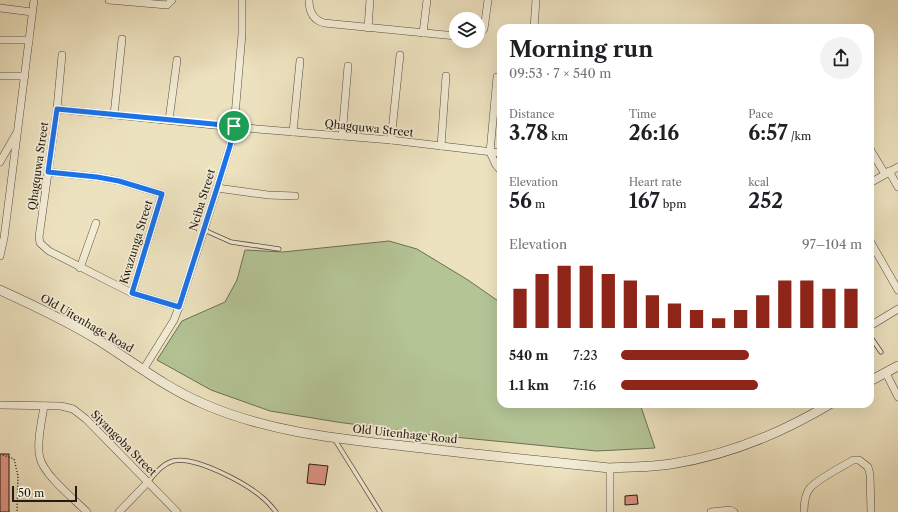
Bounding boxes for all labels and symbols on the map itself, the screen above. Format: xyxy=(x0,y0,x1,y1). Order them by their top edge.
pin xyxy=(217,109,251,143)
street label: Qhagquwa Street xyxy=(324,116,414,140)
street label: Qhagquwa Street xyxy=(25,121,51,211)
street label: Nciba Street xyxy=(186,167,218,233)
street label: Kwazunga Street xyxy=(117,198,155,286)
street label: Old Uitenhage Road xyxy=(38,291,136,356)
street label: Siyangoba Street xyxy=(88,407,160,479)
street label: Old Uitenhage Road xyxy=(352,422,458,446)
scale bar xyxy=(12,484,77,503)

